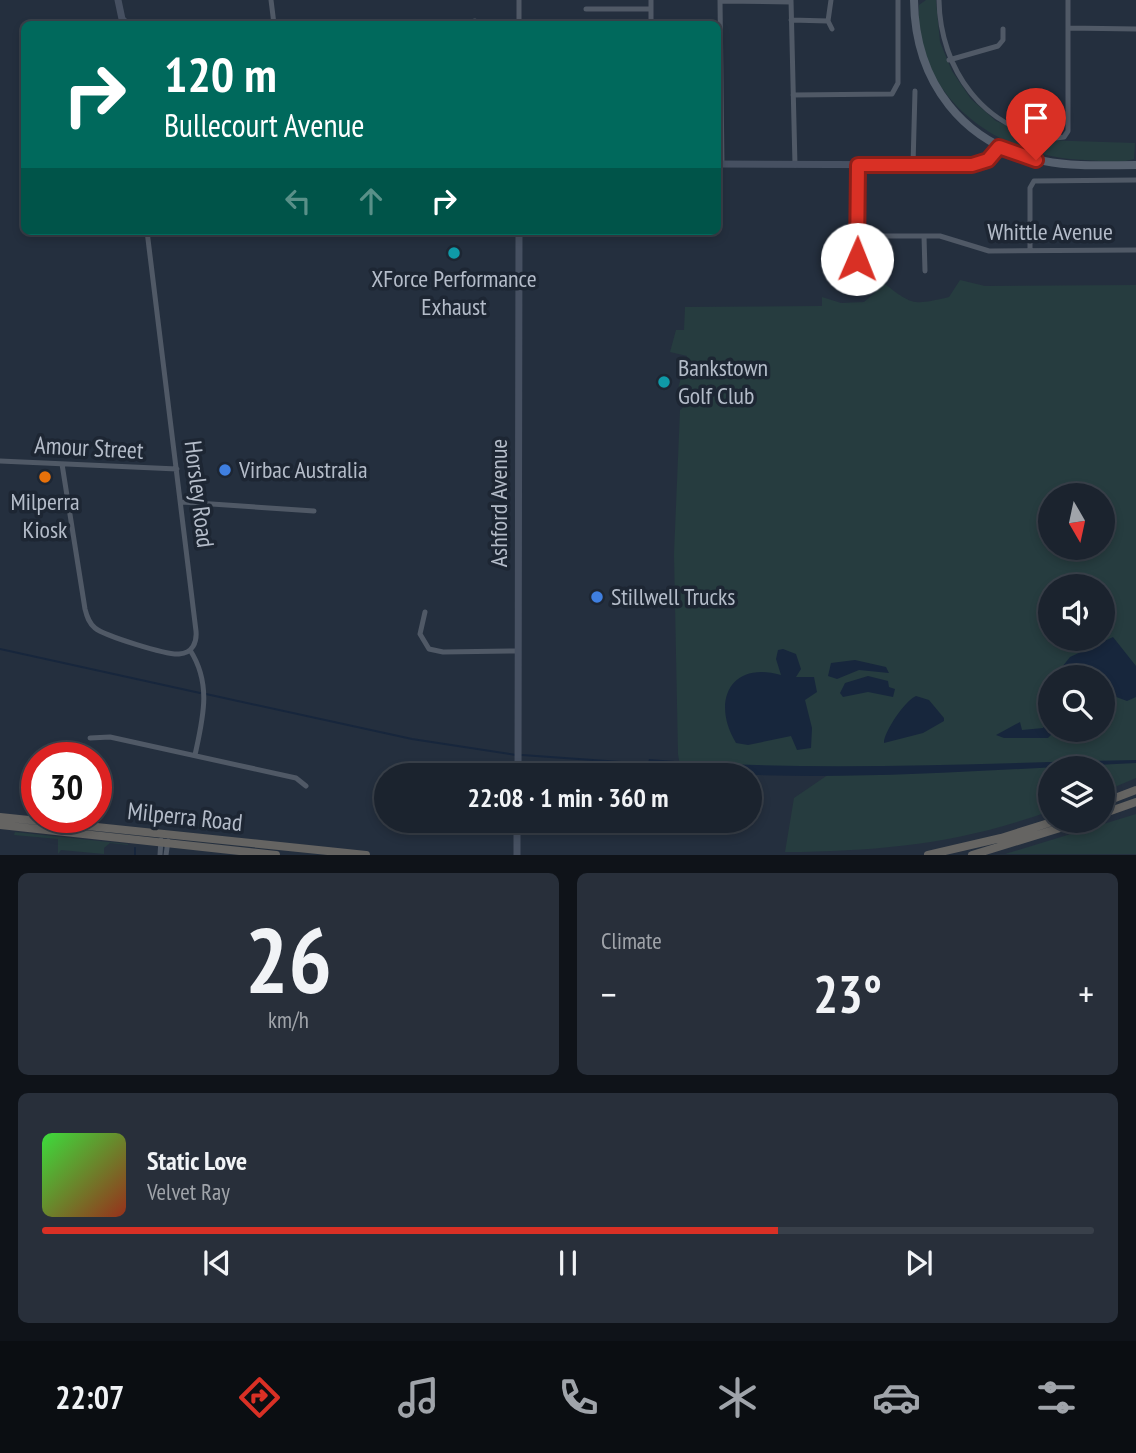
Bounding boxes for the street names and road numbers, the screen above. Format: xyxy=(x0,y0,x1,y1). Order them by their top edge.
street label: Whittle Avenue xyxy=(987,216,1113,247)
street label: Amour Street xyxy=(34,429,145,466)
street label: Horsley Road xyxy=(178,439,221,549)
street label: Ashford Avenue xyxy=(483,439,514,567)
street label: Milperra Road xyxy=(126,795,244,838)

